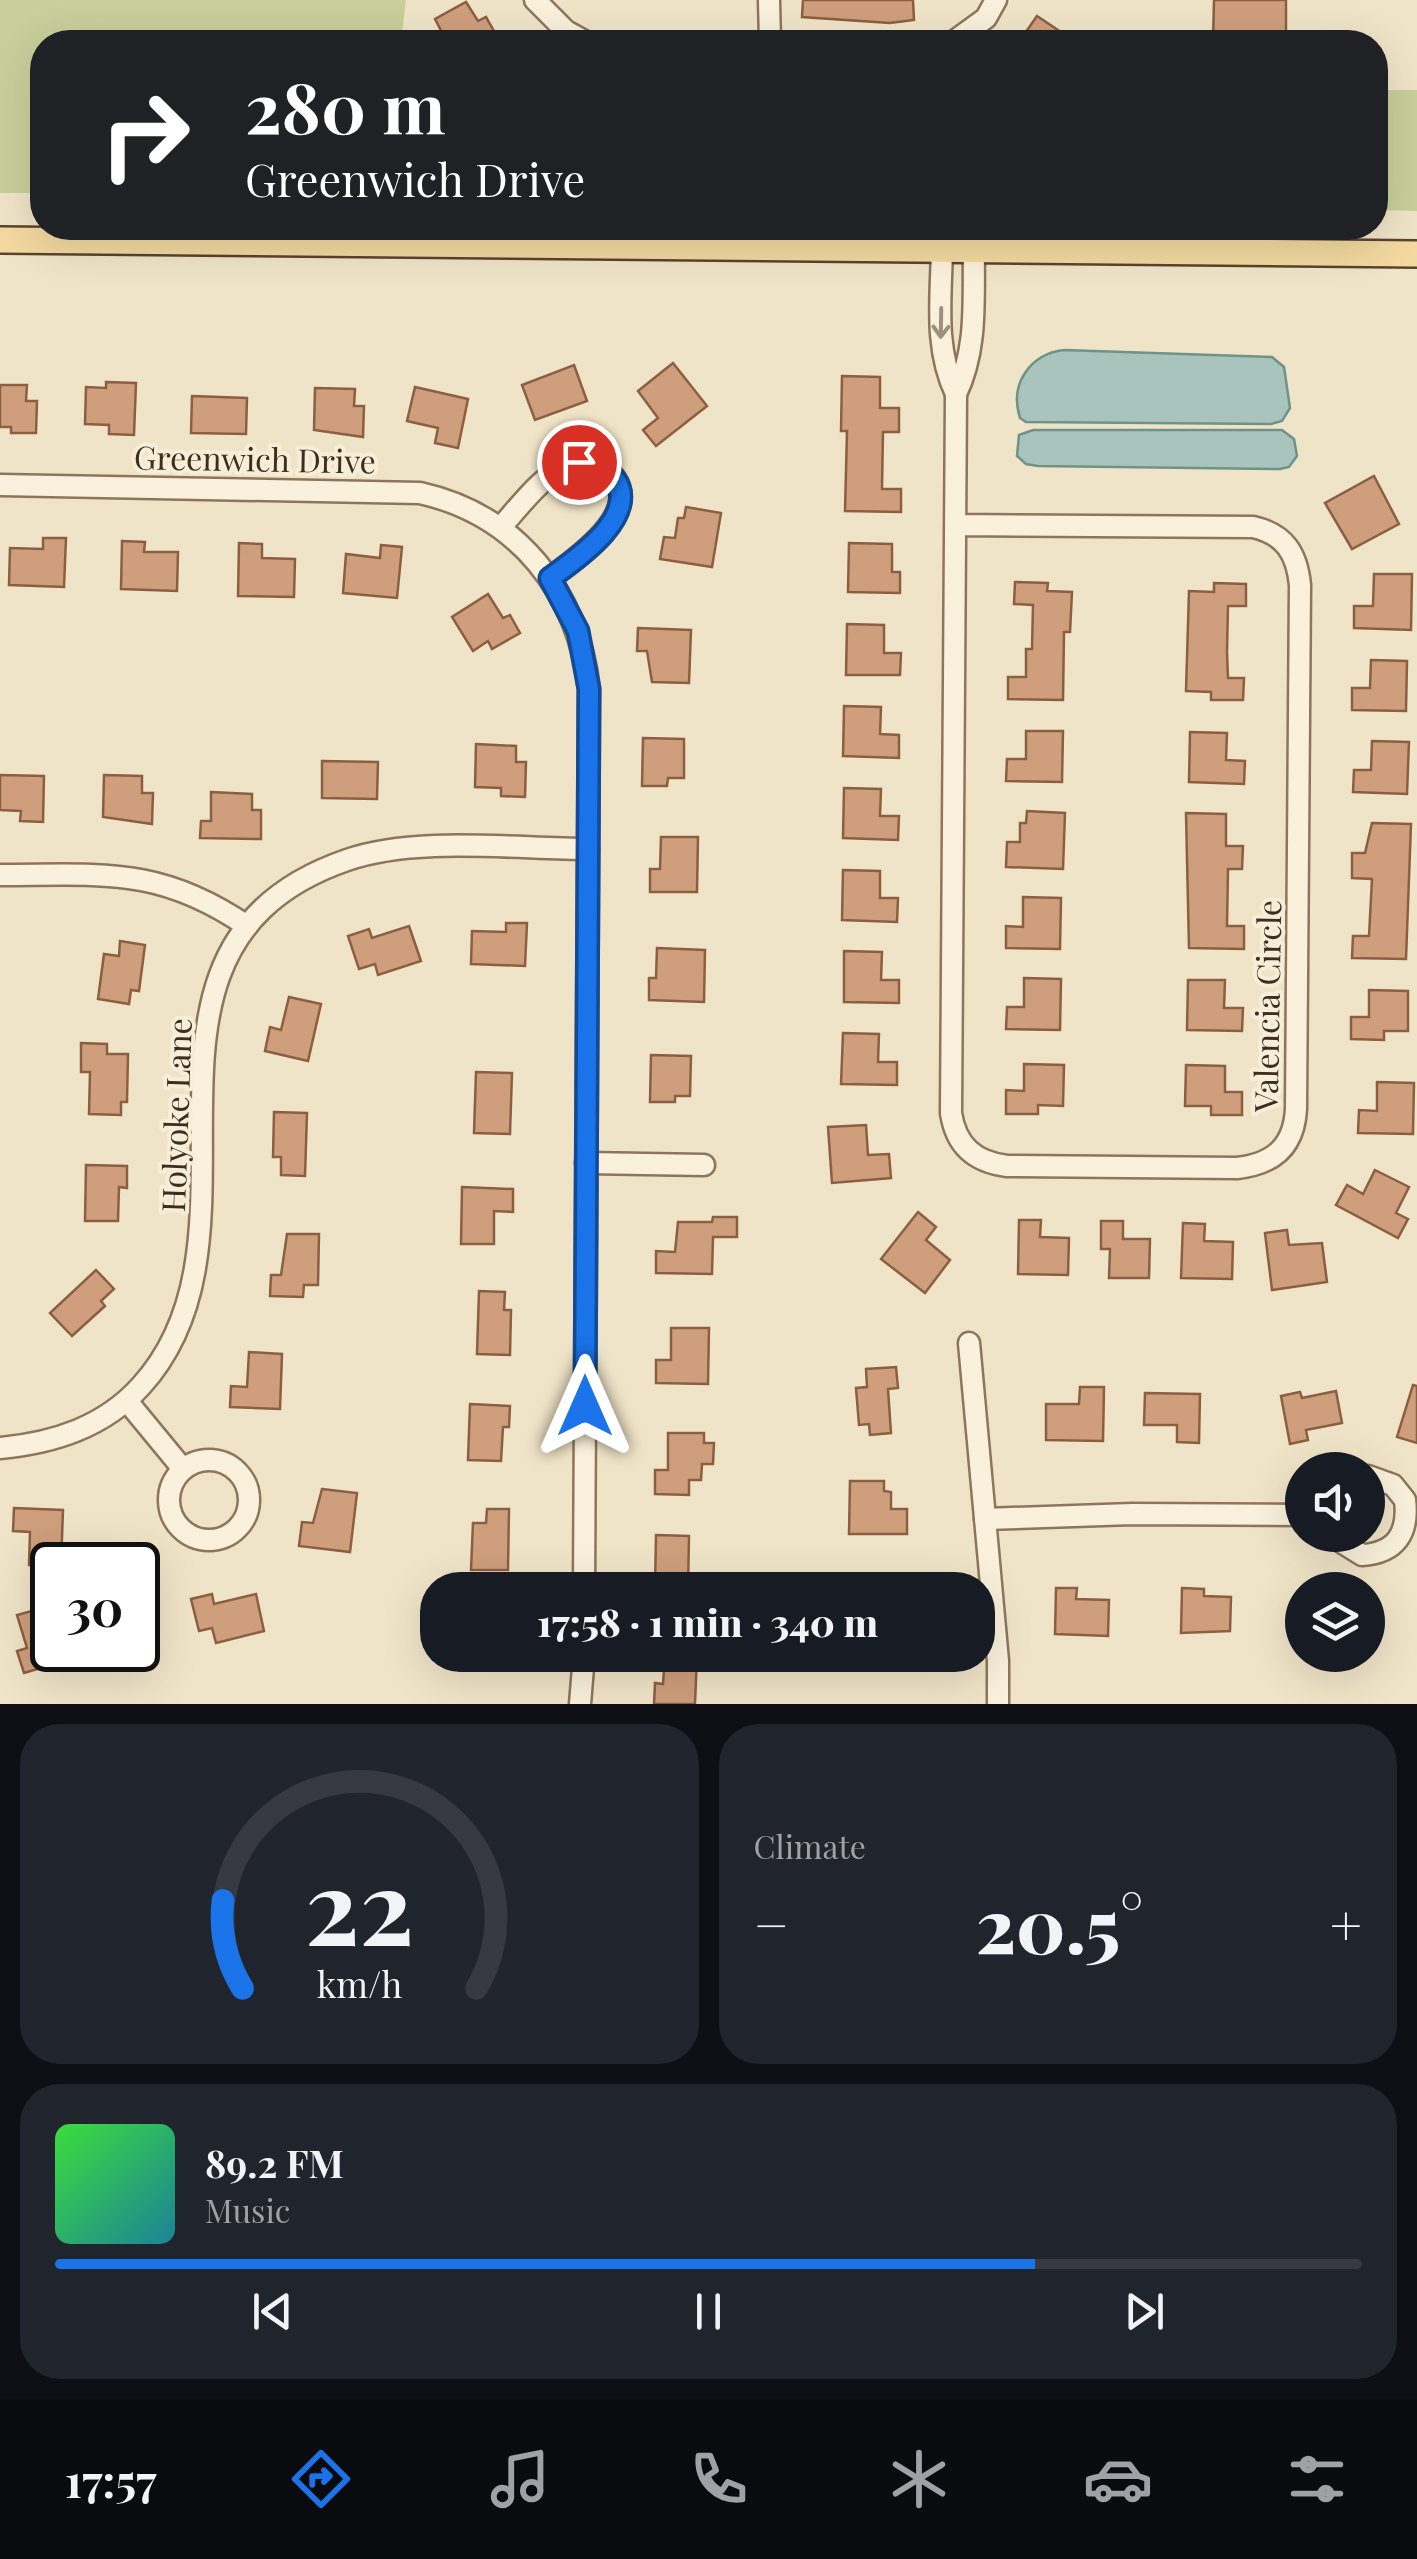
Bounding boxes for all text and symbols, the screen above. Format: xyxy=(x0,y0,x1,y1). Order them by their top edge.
text: 280 m xyxy=(245,58,446,152)
icon: right xyxy=(80,70,210,200)
text: Greenwich Drive xyxy=(245,148,585,208)
one-way arrow xyxy=(932,306,950,339)
pin xyxy=(537,420,622,505)
street label: Greenwich Drive xyxy=(134,434,376,482)
icon: arrive xyxy=(552,435,607,490)
street label: Valencia Circle xyxy=(1243,899,1289,1114)
street label: Holyoke Lane xyxy=(150,1017,200,1213)
position arrow xyxy=(533,1354,637,1458)
map controls xyxy=(1285,1452,1385,1672)
button: sound xyxy=(1285,1452,1385,1552)
speed limit sign: 30 xyxy=(30,1542,160,1672)
button: layers xyxy=(1285,1572,1385,1672)
text: 17:58 · 1 min · 340 m xyxy=(537,1596,878,1647)
text: Climate xyxy=(754,1824,866,1867)
text: 22 xyxy=(305,1833,414,1972)
text: 20.5° xyxy=(976,1873,1143,1973)
text: − xyxy=(754,1886,789,1960)
text: + xyxy=(1330,1886,1362,1960)
text: km/h xyxy=(316,1959,402,2007)
text: 89.2 FM xyxy=(205,2137,344,2188)
text: Music xyxy=(205,2188,290,2231)
icon: previous xyxy=(245,2284,300,2339)
icon: pause xyxy=(681,2284,736,2339)
icon: next xyxy=(1117,2284,1172,2339)
icon: directions xyxy=(286,2444,356,2514)
icon: music xyxy=(485,2444,555,2514)
icon: phone xyxy=(684,2444,754,2514)
icon: climate xyxy=(884,2444,954,2514)
icon: car xyxy=(1083,2444,1153,2514)
icon: filters xyxy=(1282,2444,1352,2514)
text: 17:57 xyxy=(65,2449,157,2509)

